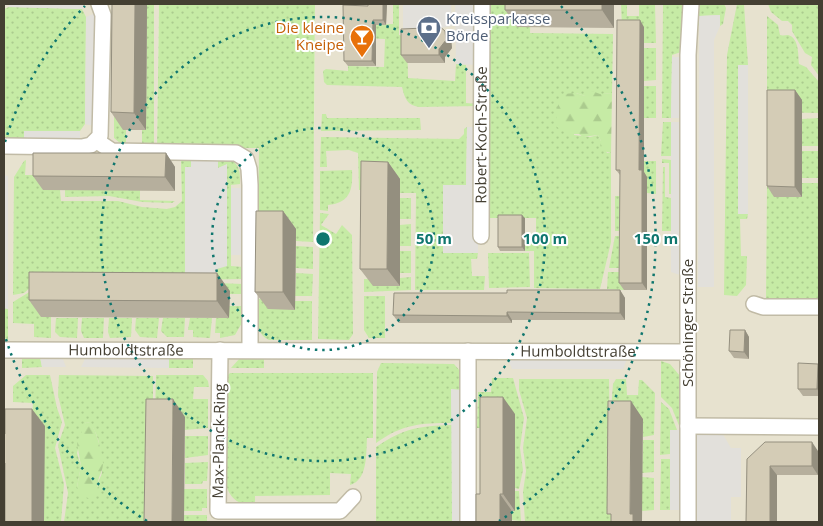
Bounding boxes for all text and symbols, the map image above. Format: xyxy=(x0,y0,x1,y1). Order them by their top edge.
place label: Kreissparkasse Börde xyxy=(446,8,550,45)
bank icon: Kreissparkasse Börde xyxy=(416,15,442,49)
place label: Die kleine Kneipe xyxy=(276,17,344,54)
bar icon: Die kleine Kneipe xyxy=(349,24,375,58)
street label: Robert-Koch-Straße xyxy=(470,66,491,204)
text: 50 m xyxy=(416,228,452,248)
text: 100 m xyxy=(523,228,567,248)
text: 150 m xyxy=(634,228,678,248)
centre of rings xyxy=(314,230,332,248)
street label: Schöninger Straße xyxy=(677,259,697,387)
street label: Humboldtstraße xyxy=(68,339,184,360)
street label: Humboldtstraße xyxy=(520,341,636,361)
street label: Max-Planck-Ring xyxy=(207,383,229,499)

